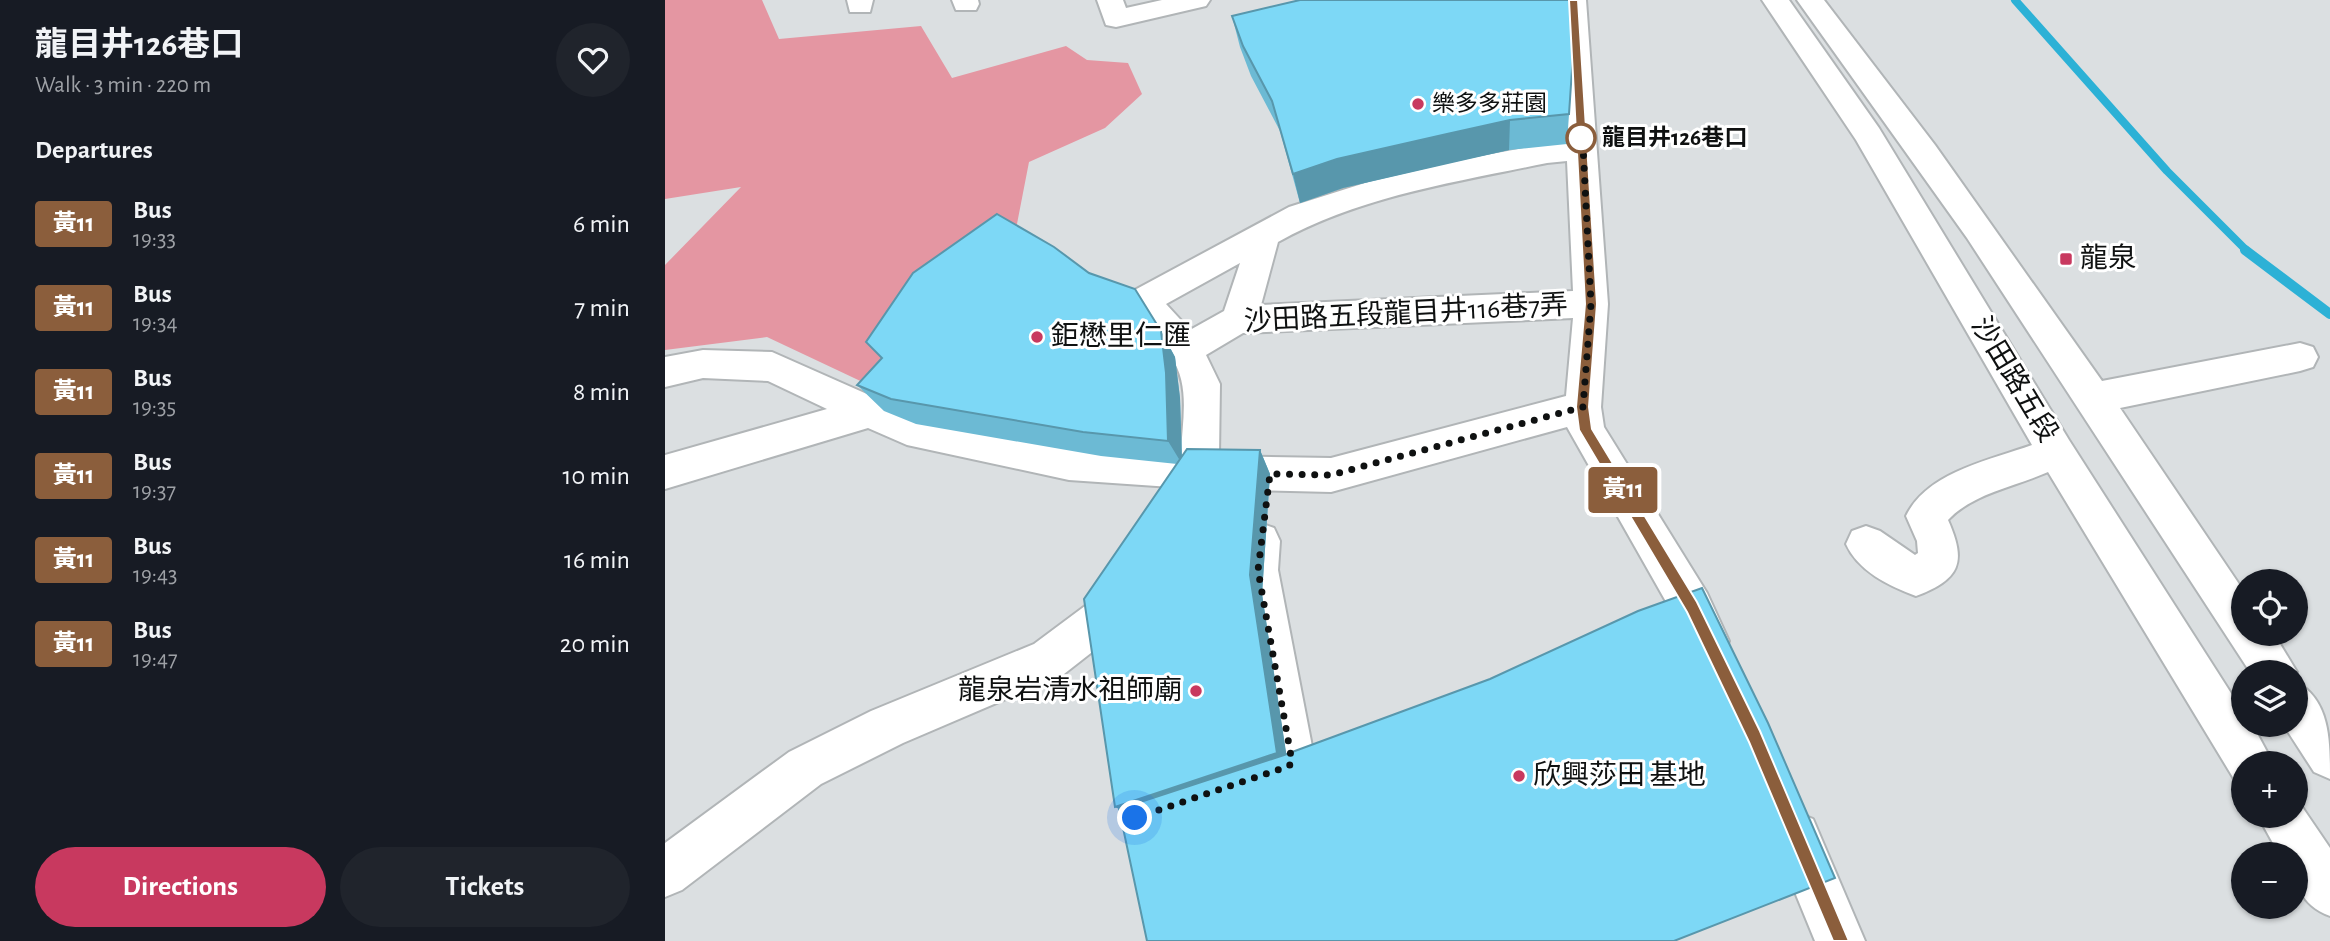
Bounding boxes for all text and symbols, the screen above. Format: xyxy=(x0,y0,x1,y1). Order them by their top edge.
button: heart xyxy=(556,23,630,97)
text: 龍目井126巷口 xyxy=(35,29,243,62)
text: Walk · 3 min · 220 m xyxy=(35,74,211,97)
place label: 樂多多莊園 xyxy=(1432,91,1547,116)
marker: 樂多多莊園 xyxy=(1410,96,1426,112)
marker: 龍目井126巷口 xyxy=(1566,123,1596,153)
place label: 龍目井126巷口 xyxy=(1602,125,1747,150)
text: Departures xyxy=(35,137,153,163)
text: Bus xyxy=(133,197,172,223)
text: 6 min xyxy=(573,211,630,237)
text: 黃11 xyxy=(53,212,94,236)
text: 19:33 xyxy=(133,228,176,251)
place label: 龍泉 xyxy=(2080,243,2136,273)
marker: 龍泉 xyxy=(2058,251,2074,267)
text: Bus xyxy=(133,281,172,307)
street label: 沙田路五段龍目井116巷7弄 xyxy=(1243,290,1569,336)
text: 7 min xyxy=(574,295,630,321)
text: 黃11 xyxy=(53,296,94,320)
text: 19:34 xyxy=(133,312,178,335)
street label: 沙田路五段 xyxy=(1966,312,2064,447)
place label: 鉅懋里仁匯 xyxy=(1051,321,1191,351)
marker: 鉅懋里仁匯 xyxy=(1029,329,1045,345)
text: Bus xyxy=(133,365,172,391)
text: 8 min xyxy=(573,379,630,405)
text: 黃11 xyxy=(53,380,94,404)
text: 19:35 xyxy=(133,396,176,419)
text: Bus xyxy=(133,449,172,475)
text: 10 min xyxy=(563,463,630,489)
text: 黃11 xyxy=(53,464,94,488)
line badge: 黃11 xyxy=(1583,467,1663,513)
text: 黃11 xyxy=(1602,478,1644,502)
text: 19:37 xyxy=(133,480,176,503)
text: Bus xyxy=(133,533,172,559)
text: 16 min xyxy=(564,547,630,573)
text: 黃11 xyxy=(53,548,94,572)
text: 19:43 xyxy=(133,564,178,587)
map controls xyxy=(2231,569,2308,919)
button: locate xyxy=(2231,569,2308,646)
text: Bus xyxy=(133,617,172,643)
text: 20 min xyxy=(560,631,630,657)
text: 黃11 xyxy=(53,632,94,656)
text: 19:47 xyxy=(133,648,178,671)
button: layers xyxy=(2231,660,2308,737)
place label: 龍泉岩清水祖師廟 xyxy=(958,675,1182,705)
marker: 龍泉岩清水祖師廟 xyxy=(1188,683,1204,699)
button: + xyxy=(2231,751,2308,828)
place label: 欣興莎田 基地 xyxy=(1533,760,1706,790)
marker: 欣興莎田 基地 xyxy=(1511,768,1527,784)
your location xyxy=(1117,800,1152,835)
button: − xyxy=(2231,842,2308,919)
button: Directions xyxy=(35,847,326,927)
button: Tickets xyxy=(340,847,630,927)

